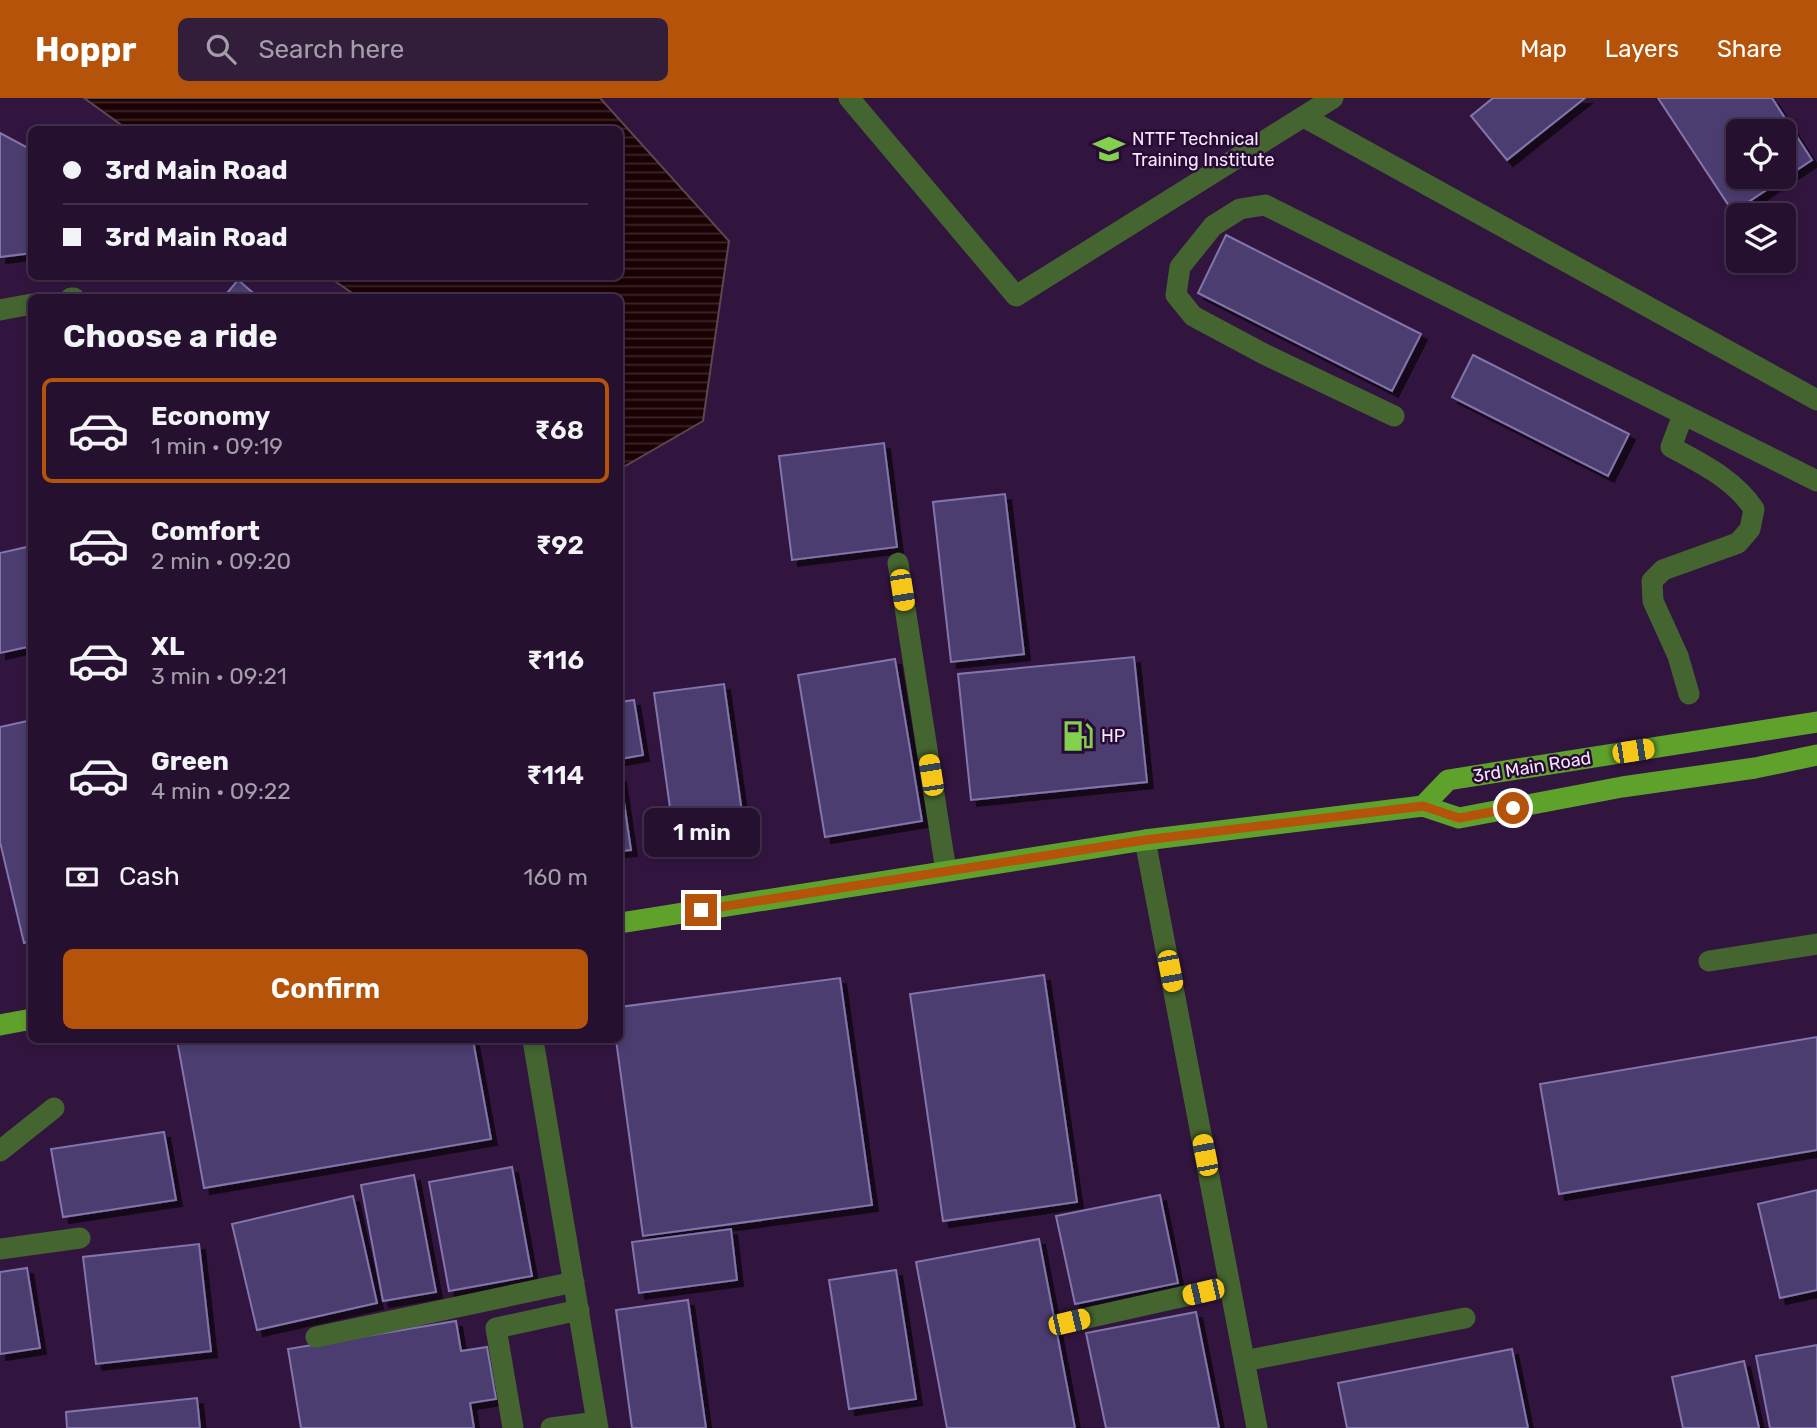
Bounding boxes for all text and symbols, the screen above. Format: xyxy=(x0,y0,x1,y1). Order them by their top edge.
search box xyxy=(178,18,668,81)
text: Hoppr xyxy=(35,30,136,69)
icon: search xyxy=(202,30,240,68)
text: Search here xyxy=(258,34,404,65)
text: Map xyxy=(1520,35,1567,63)
text: Layers xyxy=(1605,35,1679,63)
text: Share xyxy=(1717,35,1782,63)
map controls xyxy=(1726,119,1796,273)
button: locate xyxy=(1726,119,1796,189)
place label: NTTF Technical Training Institute xyxy=(1132,128,1275,171)
school or university icon: NTTF Technical Training Institute xyxy=(1092,132,1126,166)
text: 3rd Main Road xyxy=(105,155,288,186)
button: layers xyxy=(1726,203,1796,273)
text: 3rd Main Road xyxy=(105,222,288,253)
text: Choose a ride xyxy=(63,317,277,355)
icon: car xyxy=(67,399,130,462)
text: Economy xyxy=(151,401,270,432)
text: ₹68 xyxy=(535,415,584,446)
text: 1 min · 09:19 xyxy=(151,432,283,460)
icon: car xyxy=(67,514,130,577)
text: Comfort xyxy=(151,516,260,547)
text: ₹92 xyxy=(536,530,584,561)
text: 2 min · 09:20 xyxy=(151,547,291,575)
car xyxy=(889,568,916,612)
icon: car xyxy=(67,629,130,692)
text: XL xyxy=(151,631,184,662)
text: ₹116 xyxy=(527,645,584,676)
text: 3 min · 09:21 xyxy=(151,662,287,690)
fuel station icon: HP xyxy=(1061,719,1095,753)
place label: HP xyxy=(1101,725,1125,747)
car xyxy=(1611,737,1656,765)
icon: car xyxy=(67,744,130,807)
text: Green xyxy=(151,746,229,777)
street label: 3rd Main Road xyxy=(1471,747,1593,787)
car xyxy=(918,753,945,797)
text: ₹114 xyxy=(526,760,584,791)
text: 4 min · 09:22 xyxy=(151,777,291,805)
route start xyxy=(1497,792,1529,824)
callout: 1 min xyxy=(643,808,759,858)
text: 1 min xyxy=(673,818,731,846)
icon: cash xyxy=(63,858,101,896)
text: Cash xyxy=(119,861,180,892)
text: 160 m xyxy=(524,863,588,891)
route end xyxy=(685,894,717,926)
car xyxy=(1156,948,1185,994)
button: Confirm xyxy=(63,949,588,1029)
car xyxy=(1191,1132,1220,1178)
car xyxy=(1181,1277,1226,1307)
car xyxy=(1047,1307,1092,1337)

